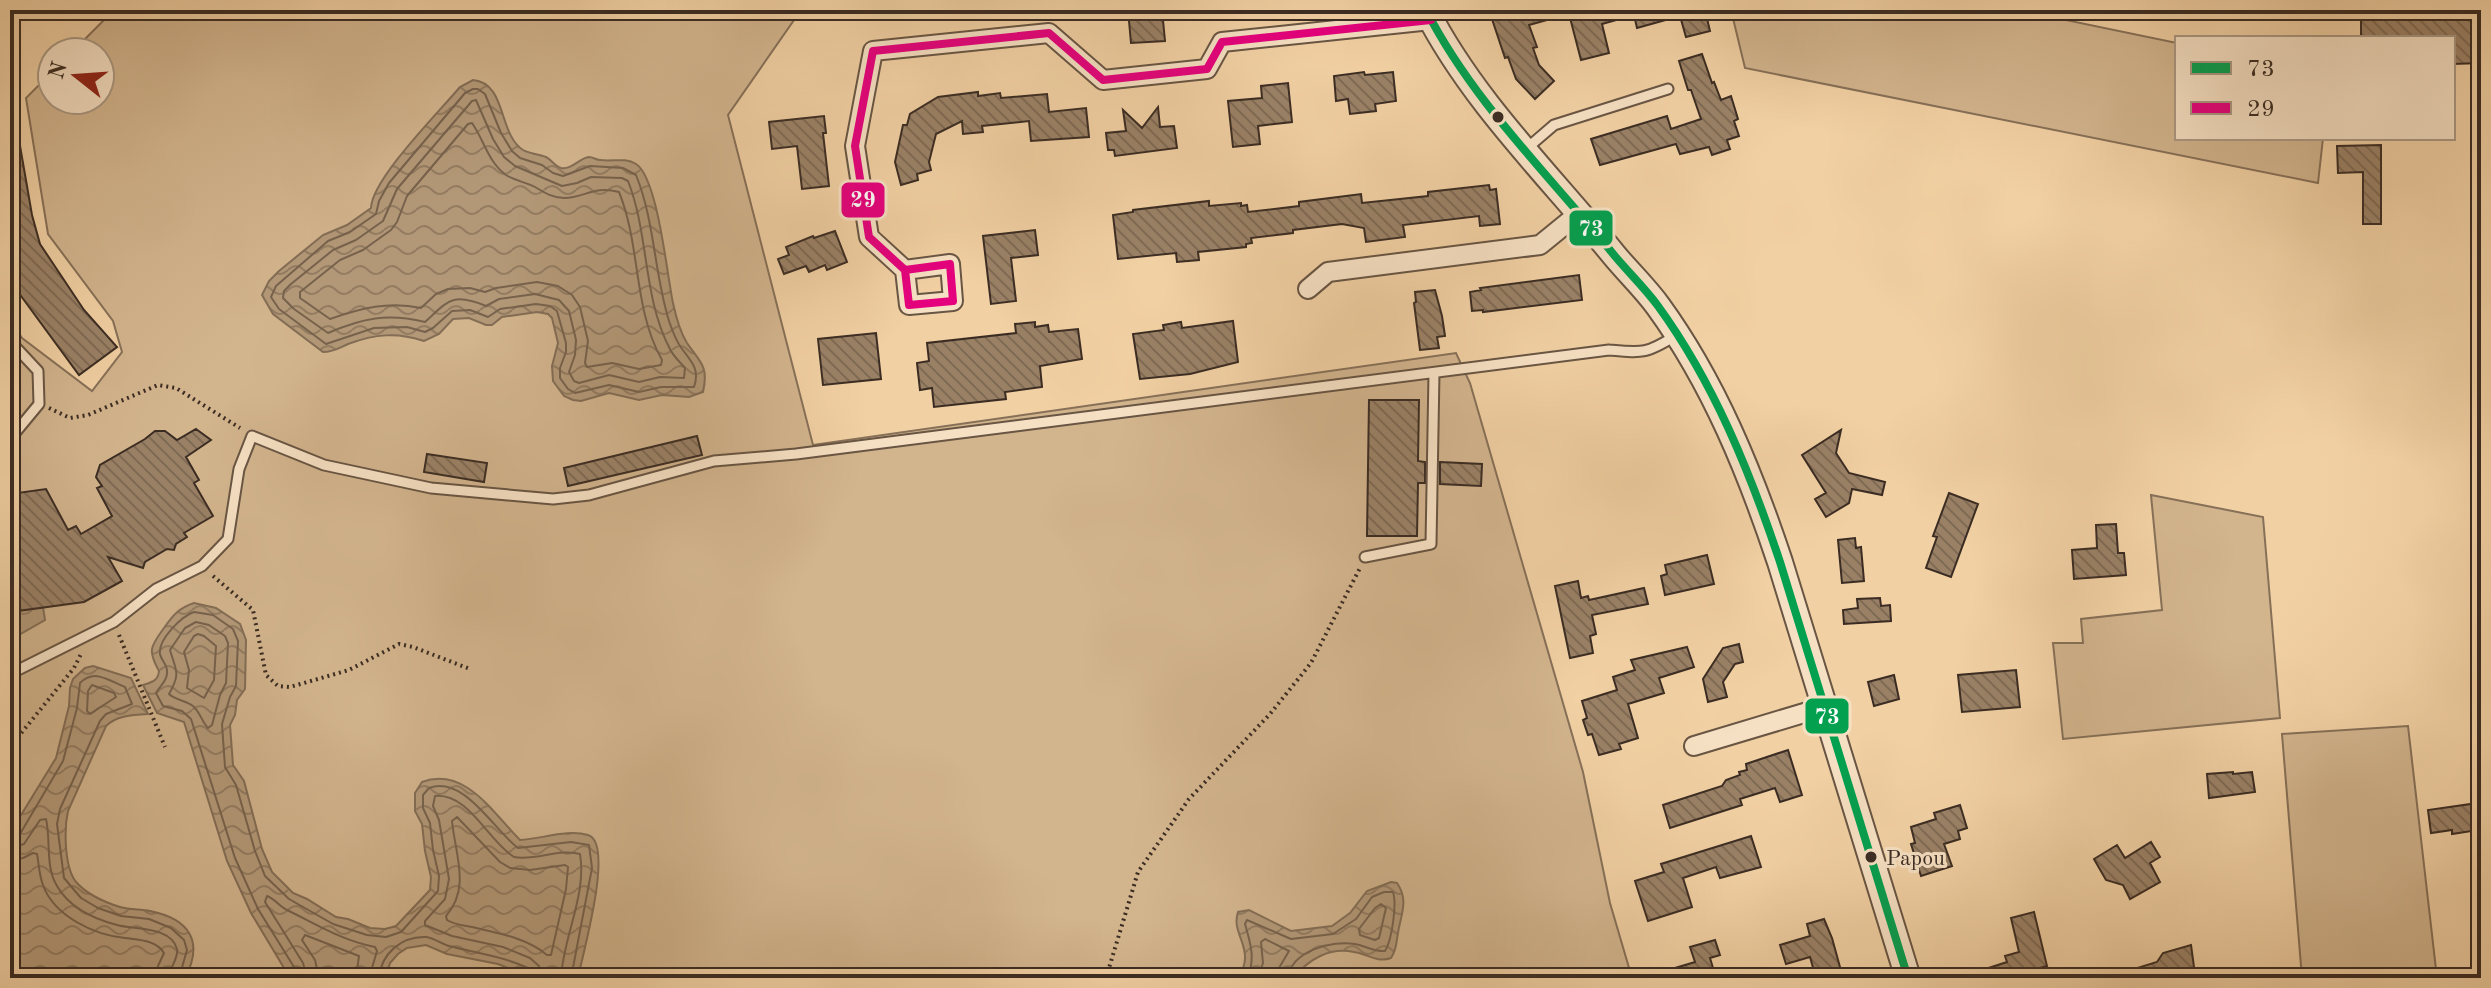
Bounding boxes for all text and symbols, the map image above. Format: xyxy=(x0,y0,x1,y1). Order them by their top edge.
north arrow xyxy=(36,36,116,116)
legend xyxy=(2175,36,2455,140)
text: 73 xyxy=(2247,58,2275,82)
text: N xyxy=(46,59,72,82)
text: 29 xyxy=(2247,98,2275,122)
unlabelled marker xyxy=(1490,109,1506,125)
line badge: 29 xyxy=(840,181,886,219)
text: 29 xyxy=(850,190,876,212)
line badge: 73 xyxy=(1568,209,1614,247)
text: 73 xyxy=(1578,219,1604,241)
line badge: 73 xyxy=(1804,697,1850,735)
text: 73 xyxy=(1814,707,1840,729)
place label: Papou xyxy=(1886,848,1945,870)
marker: Papou xyxy=(1863,849,1879,865)

